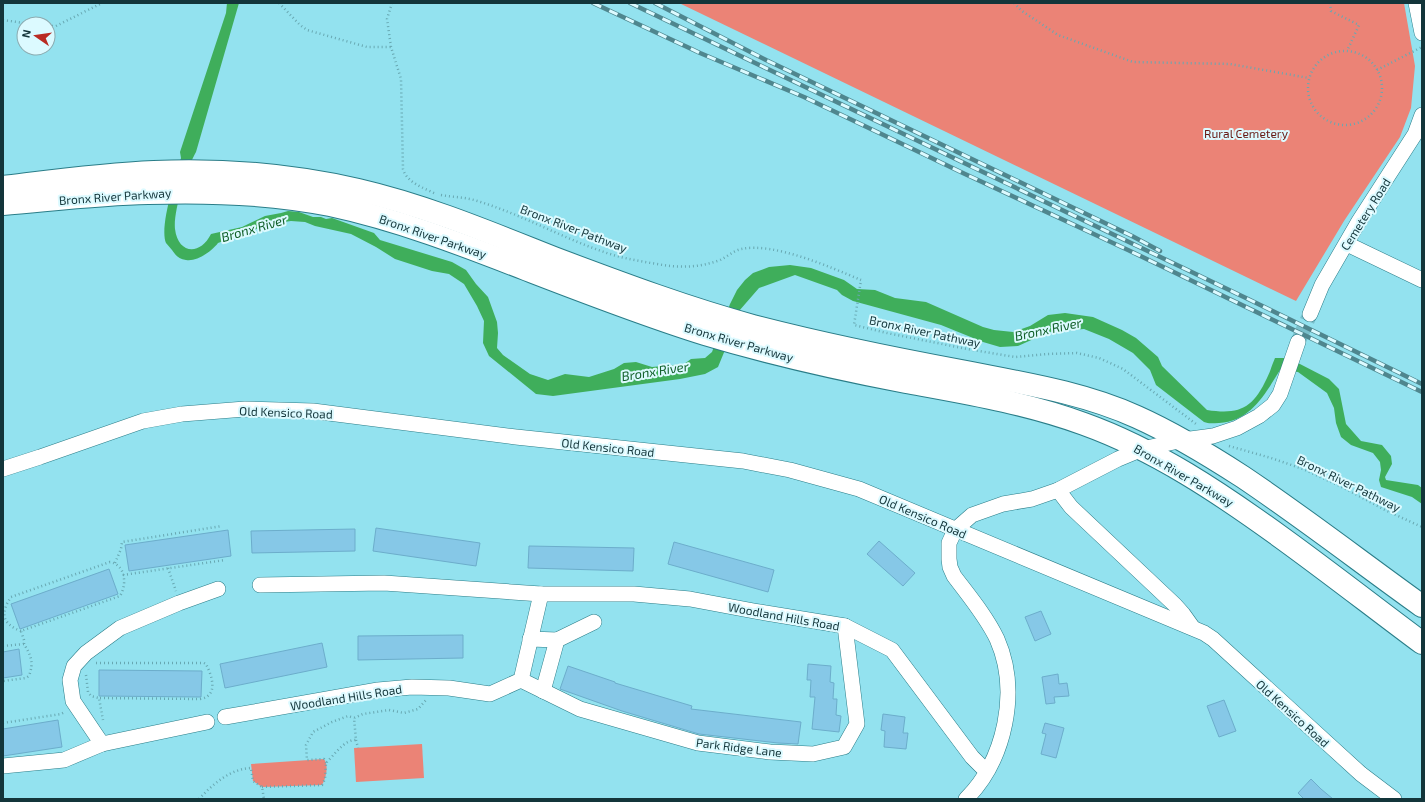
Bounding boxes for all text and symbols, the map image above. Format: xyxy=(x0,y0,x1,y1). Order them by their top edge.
north arrow xyxy=(16,16,56,56)
text: N xyxy=(19,28,33,39)
park label: Rural Cemetery xyxy=(1204,126,1289,140)
street label: Cemetery Road xyxy=(1337,175,1393,253)
street label: Bronx River Parkway xyxy=(58,185,172,207)
street label: Bronx River Pathway xyxy=(519,201,630,255)
water label: Bronx River xyxy=(219,211,290,245)
street label: Bronx River Parkway xyxy=(377,211,489,261)
street label: Bronx River Pathway xyxy=(868,312,982,350)
water label: Bronx River xyxy=(1013,314,1084,344)
street label: Bronx River Parkway xyxy=(683,320,796,364)
water label: Bronx River xyxy=(620,358,691,384)
street label: Old Kensico Road xyxy=(239,403,333,421)
street label: Old Kensico Road xyxy=(561,435,655,459)
street label: Bronx River Parkway xyxy=(1132,441,1237,510)
street label: Bronx River Pathway xyxy=(1295,452,1404,514)
street label: Old Kensico Road xyxy=(877,491,969,541)
street label: Woodland Hills Road xyxy=(727,599,841,633)
street label: Old Kensico Road xyxy=(1254,677,1332,749)
street label: Woodland Hills Road xyxy=(289,681,403,713)
street label: Park Ridge Lane xyxy=(695,735,783,759)

